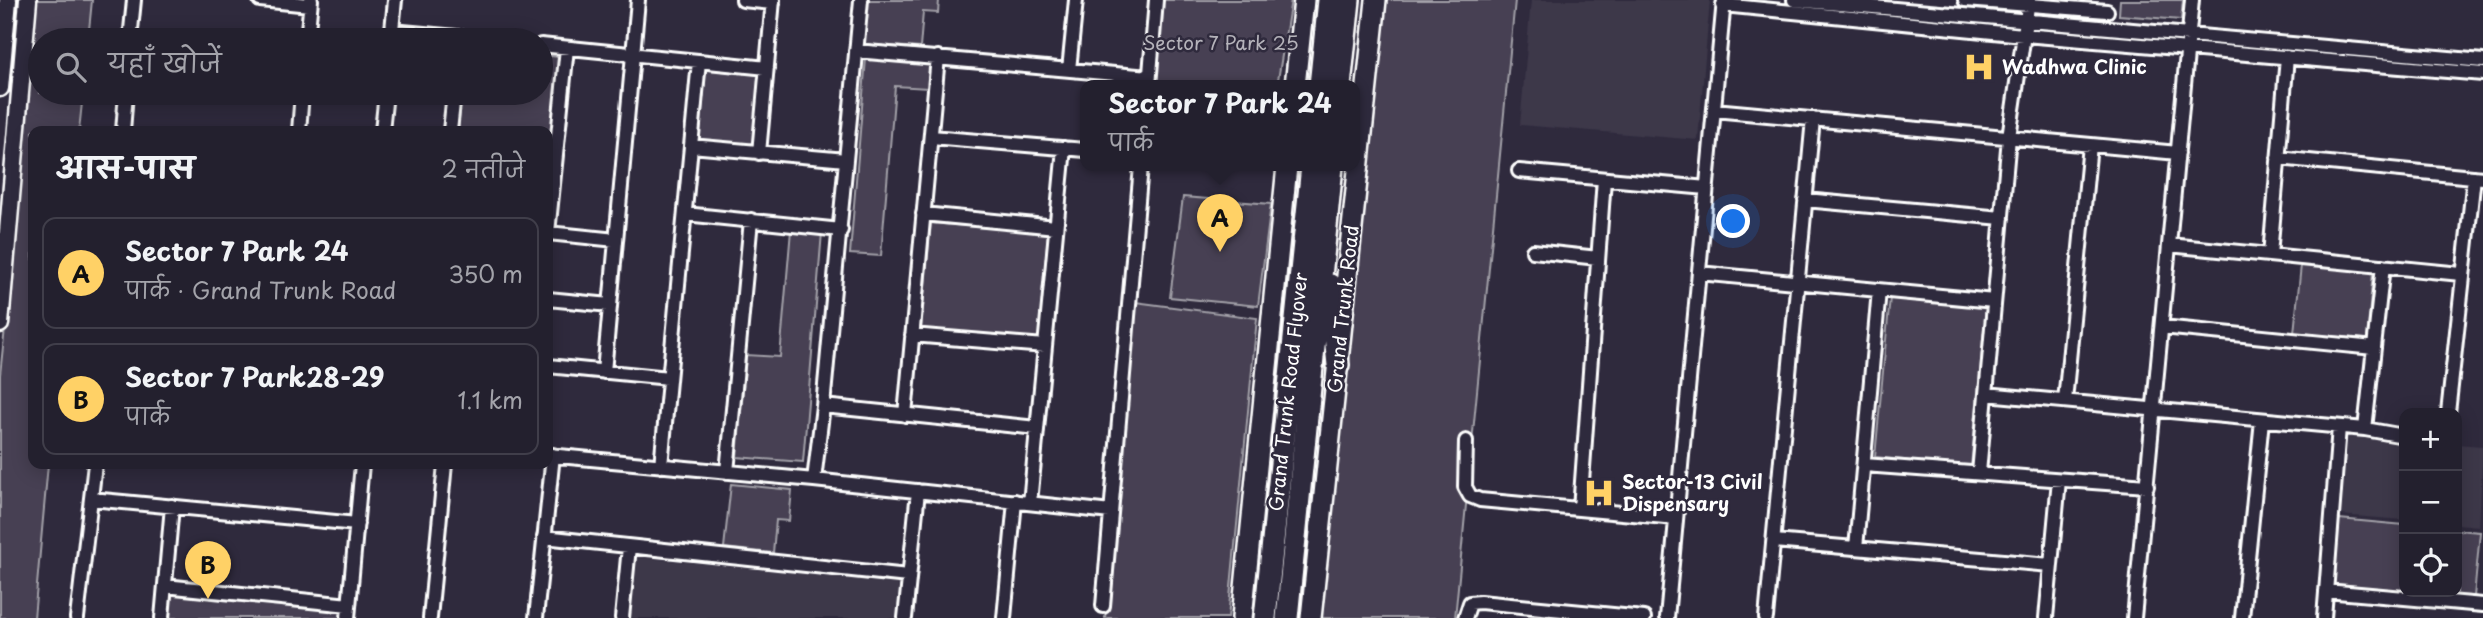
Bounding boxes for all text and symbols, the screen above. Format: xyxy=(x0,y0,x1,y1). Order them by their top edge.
search box xyxy=(28,28,553,105)
park label: Sector 7 Park 25 xyxy=(1143,28,1299,56)
text: यहाँ खोजें xyxy=(108,43,222,82)
icon: search xyxy=(52,48,90,86)
hospital icon: Wadhwa Clinic xyxy=(1962,50,1996,84)
place label: Wadhwa Clinic xyxy=(2002,52,2147,80)
popup xyxy=(1080,80,1360,171)
text: Sector 7 Park 24 xyxy=(1108,83,1332,122)
text: पार्क xyxy=(1108,124,1153,159)
text: आस-पास xyxy=(56,144,195,189)
text: 2 नतीजे xyxy=(442,151,525,186)
pin: A xyxy=(1197,194,1243,252)
your location xyxy=(1716,204,1750,238)
street label: Grand Trunk Road xyxy=(1319,223,1365,394)
text: Sector 7 Park 24 xyxy=(125,231,349,270)
text: A xyxy=(72,256,90,291)
text: 350 m xyxy=(448,256,523,291)
street label: Grand Trunk Road Flyover xyxy=(1261,271,1313,513)
text: पार्क · Grand Trunk Road xyxy=(125,272,396,307)
text: Sector 7 Park28-29 xyxy=(125,357,385,396)
text: B xyxy=(73,382,89,417)
text: 1.1 km xyxy=(457,382,523,417)
text: पार्क xyxy=(125,398,170,433)
map controls xyxy=(2399,408,2462,597)
button: + xyxy=(2399,408,2462,471)
place label: Sector-13 Civil Dispensary xyxy=(1622,467,1763,517)
button: − xyxy=(2399,471,2462,534)
hospital icon: Sector-13 Civil Dispensary xyxy=(1582,476,1616,510)
button: locate xyxy=(2399,534,2462,597)
pin: B xyxy=(185,541,231,599)

